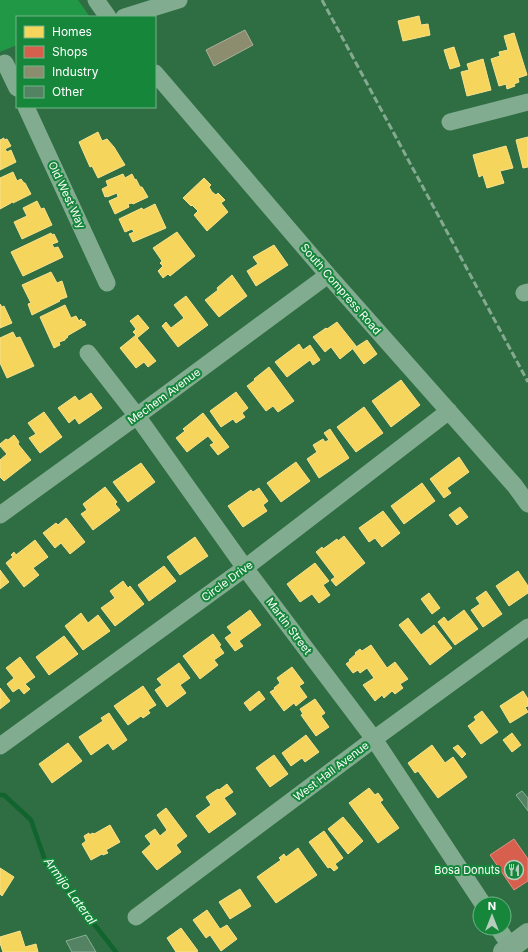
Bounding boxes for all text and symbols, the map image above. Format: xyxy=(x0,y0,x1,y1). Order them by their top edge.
legend xyxy=(16,16,156,108)
text: Homes xyxy=(52,24,92,39)
text: Shops xyxy=(52,44,88,59)
text: Industry xyxy=(52,64,99,79)
text: Other xyxy=(52,84,84,99)
street label: Old West Way xyxy=(45,159,89,231)
street label: South Compress Road xyxy=(298,241,384,337)
street label: Mechem Avenue xyxy=(125,365,203,427)
street label: Circle Drive xyxy=(198,558,256,604)
street label: Martin Street xyxy=(263,595,315,657)
street label: West Hall Avenue xyxy=(291,738,371,804)
water label: Armijo Lateral xyxy=(40,853,100,927)
restaurant icon: Bosa Donuts xyxy=(503,859,525,881)
place label: Bosa Donuts xyxy=(434,863,500,877)
north arrow xyxy=(472,896,512,936)
text: N xyxy=(488,899,496,913)

